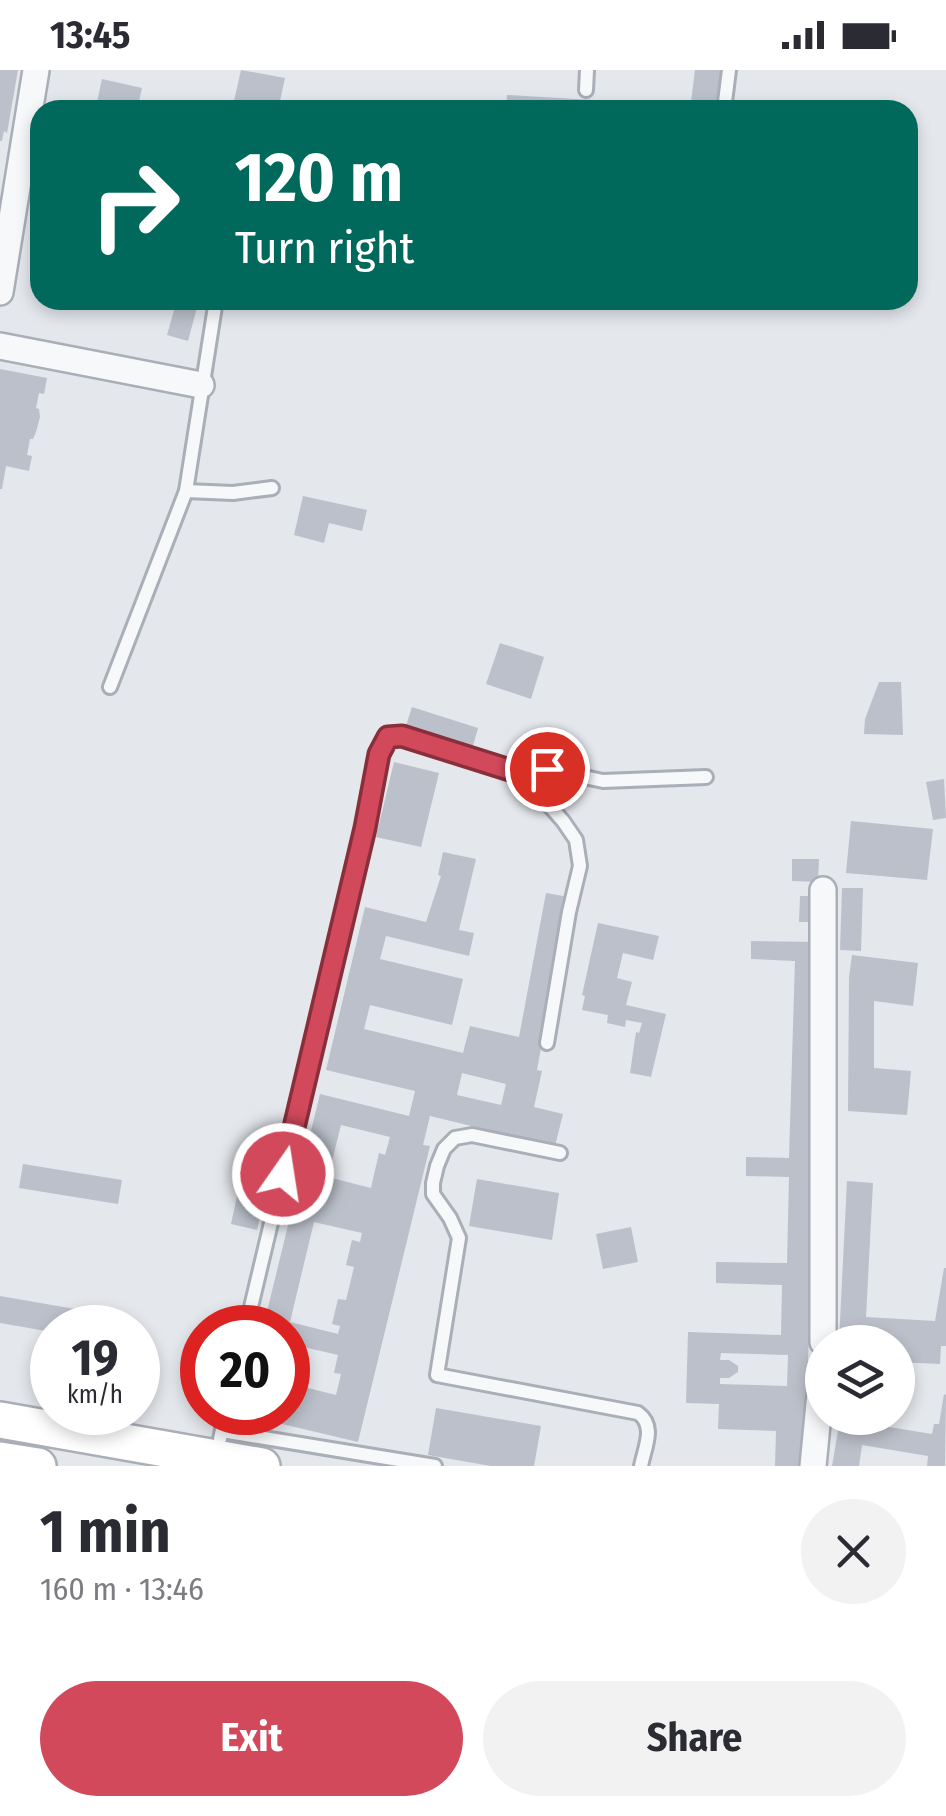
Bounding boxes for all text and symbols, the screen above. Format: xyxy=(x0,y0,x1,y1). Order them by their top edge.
text: 13:45 xyxy=(50,12,130,58)
text: 120 m xyxy=(235,136,403,220)
icon: right xyxy=(70,140,200,270)
text: Turn right xyxy=(235,221,414,275)
pin xyxy=(505,727,590,812)
icon: arrive xyxy=(520,742,575,797)
position arrow xyxy=(231,1122,335,1226)
speed limit sign: 20 xyxy=(180,1305,310,1435)
map controls xyxy=(805,1325,915,1435)
button: layers xyxy=(805,1325,915,1435)
text: 19 xyxy=(71,1328,118,1388)
text: km/h xyxy=(67,1380,123,1410)
text: 1 min xyxy=(40,1496,171,1568)
button: close xyxy=(801,1499,906,1604)
text: 160 m · 13:46 xyxy=(40,1570,204,1608)
button: Exit xyxy=(40,1681,463,1796)
button: Share xyxy=(483,1681,906,1796)

